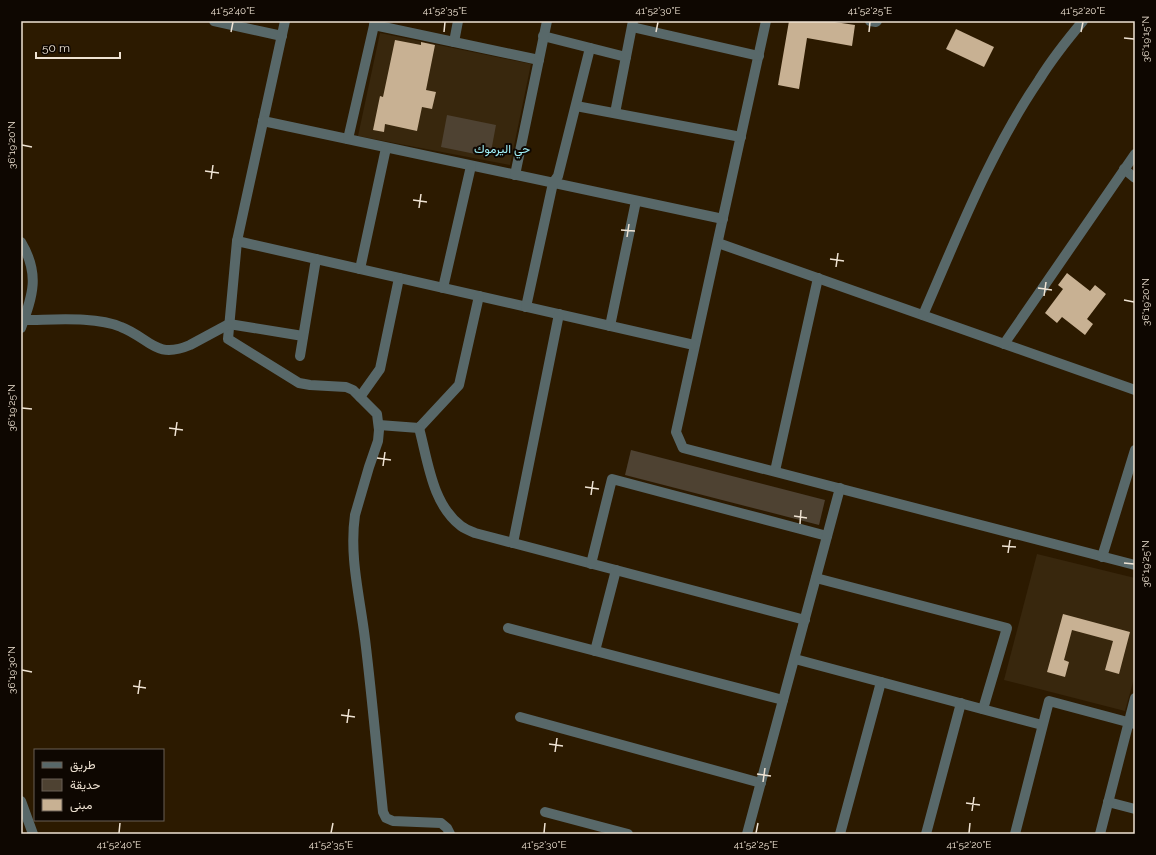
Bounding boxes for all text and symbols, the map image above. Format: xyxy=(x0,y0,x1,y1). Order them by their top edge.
text: 41°52'40"E xyxy=(211,5,255,16)
text: 41°52'35"E xyxy=(423,5,467,16)
text: 41°52'30"E xyxy=(636,5,681,16)
text: 41°52'25"E xyxy=(848,5,892,16)
text: 41°52'20"E xyxy=(1061,5,1105,16)
text: 36°19'15"N xyxy=(1140,16,1151,62)
scale bar xyxy=(36,34,120,60)
text: 50 m xyxy=(42,41,70,55)
text: 36°19'20"N xyxy=(6,121,17,169)
district label: حي اليرموك xyxy=(474,142,530,159)
text: 36°19'20"N xyxy=(1140,278,1151,326)
text: 36°19'25"N xyxy=(6,384,17,432)
text: 36°19'25"N xyxy=(1140,540,1151,588)
text: 36°19'30"N xyxy=(6,646,17,694)
legend xyxy=(34,749,164,821)
text: طريق xyxy=(70,758,96,773)
text: حديقة xyxy=(70,778,100,792)
text: مبنى xyxy=(70,798,92,813)
text: 41°52'40"E xyxy=(97,839,141,850)
text: 41°52'35"E xyxy=(309,839,353,850)
text: 41°52'30"E xyxy=(522,839,567,850)
text: 41°52'25"E xyxy=(734,839,778,850)
text: 41°52'20"E xyxy=(947,839,991,850)

